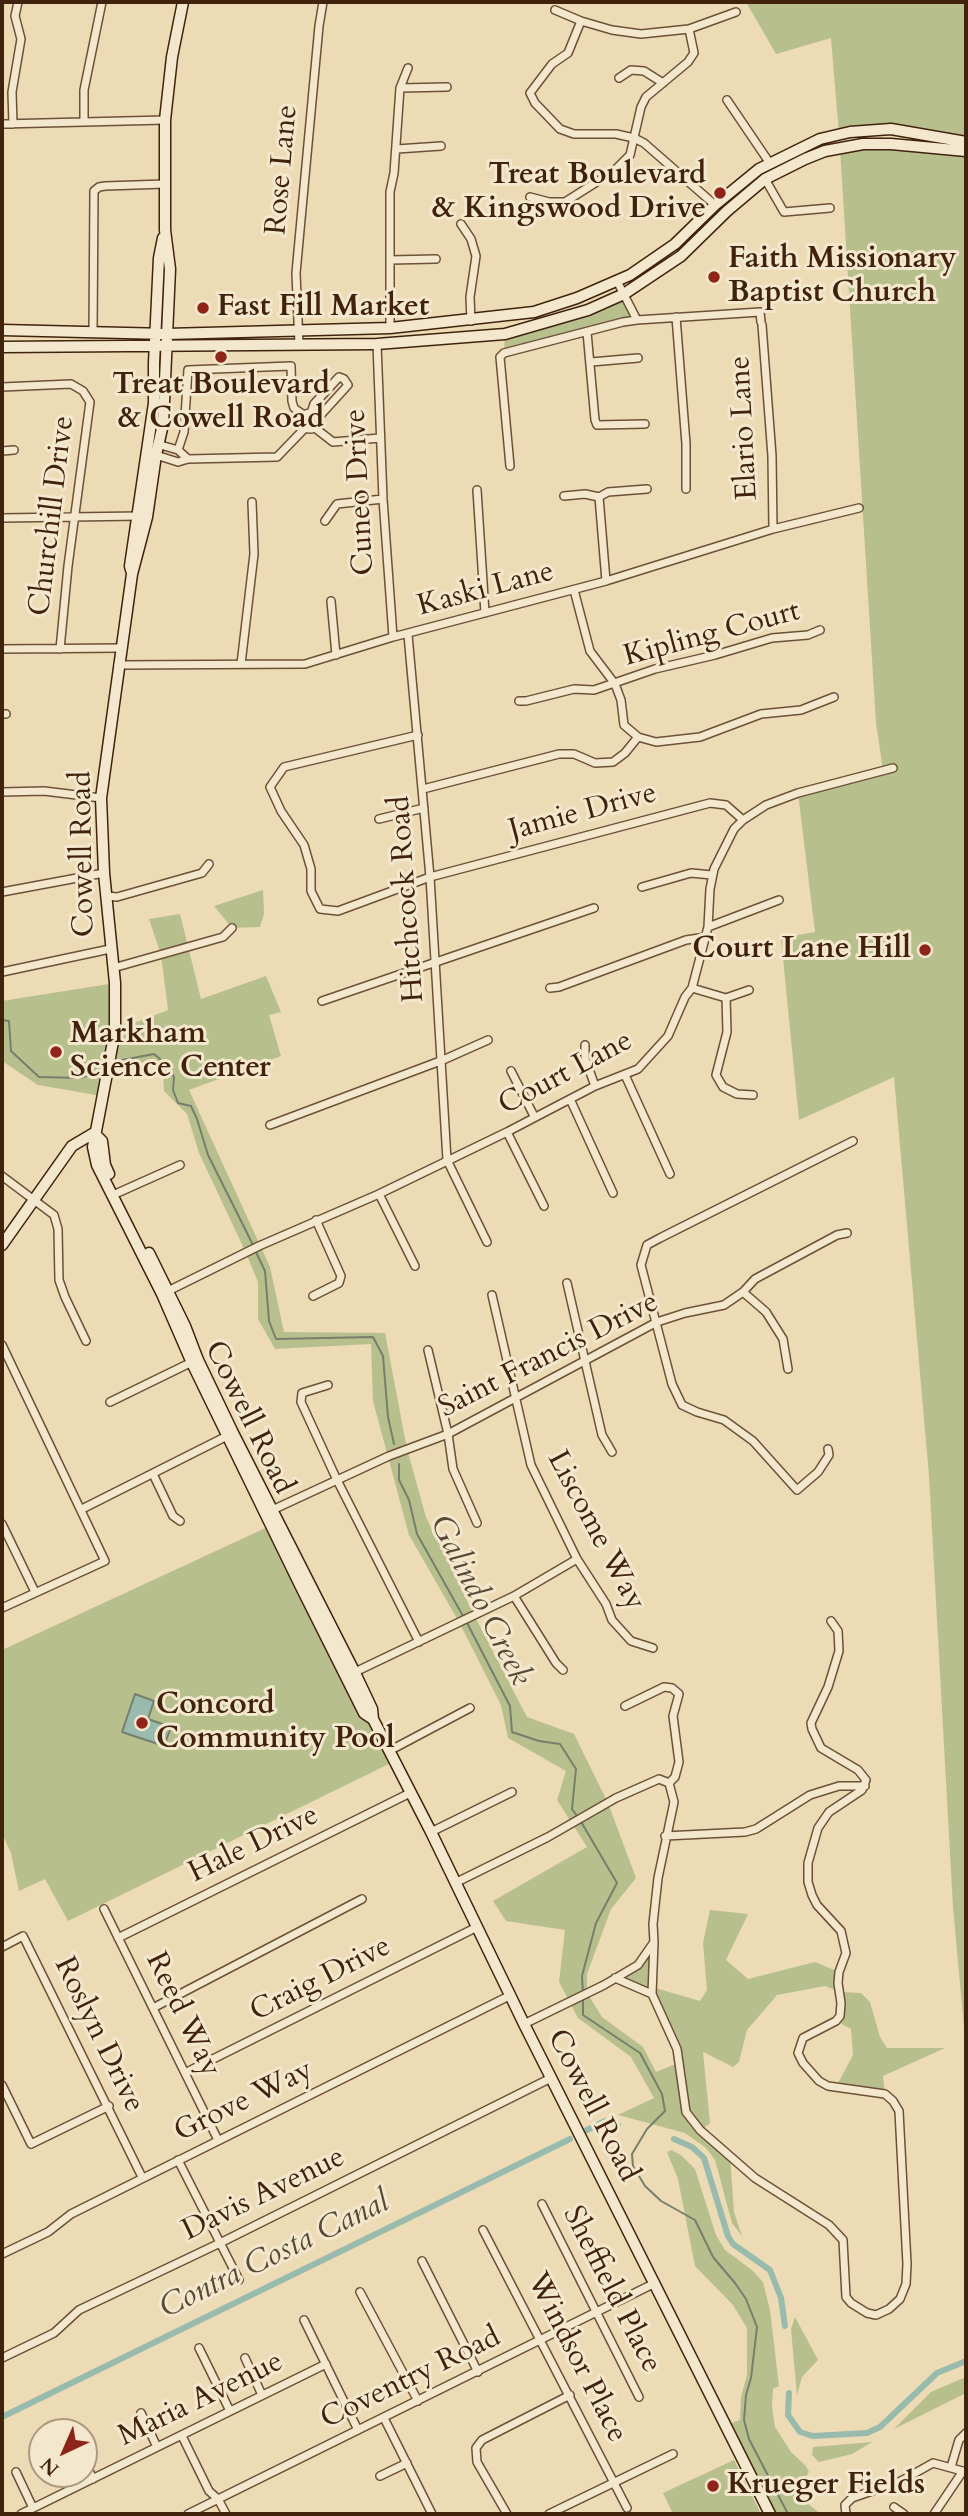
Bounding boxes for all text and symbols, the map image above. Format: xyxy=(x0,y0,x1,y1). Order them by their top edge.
street label: Rose Lane xyxy=(259,103,307,237)
place label: Treat Boulevard & Kingswood Drive xyxy=(432,158,706,228)
marker: Treat Boulevard & Kingswood Drive xyxy=(712,185,728,201)
place label: Faith Missionary Baptist Church xyxy=(728,242,956,312)
marker: Faith Missionary Baptist Church xyxy=(706,269,722,285)
place label: Fast Fill Market xyxy=(217,290,429,326)
marker: Fast Fill Market xyxy=(195,300,211,316)
marker: Treat Boulevard & Cowell Road xyxy=(213,349,229,365)
street label: Elario Lane xyxy=(723,355,767,501)
place label: Treat Boulevard & Cowell Road xyxy=(112,368,330,438)
street label: Cuneo Drive xyxy=(339,408,383,576)
street label: Churchill Drive xyxy=(23,414,83,618)
street label: Kaski Lane xyxy=(414,555,558,625)
street label: Kipling Court xyxy=(620,594,804,676)
street label: Cowell Road xyxy=(65,771,103,937)
street label: Jamie Drive xyxy=(505,776,661,850)
street label: Hitchcock Road xyxy=(383,795,433,1003)
place label: Court Lane Hill xyxy=(692,932,911,968)
marker: Court Lane Hill xyxy=(917,942,933,958)
place label: Markham Science Center xyxy=(70,1017,271,1088)
street label: Court Lane xyxy=(493,1024,639,1124)
marker: Markham Science Center xyxy=(48,1044,64,1060)
street label: Saint Francis Drive xyxy=(433,1285,665,1427)
street label: Cowell Road xyxy=(195,1335,301,1501)
street label: Liscome Way xyxy=(538,1445,652,1617)
water label: Galindo Creek xyxy=(420,1509,538,1693)
place label: Concord Community Pool xyxy=(156,1688,395,1758)
marker: Concord Community Pool xyxy=(134,1715,150,1731)
street label: Hale Drive xyxy=(183,1798,325,1892)
street label: Craig Drive xyxy=(245,1929,397,2031)
street label: Reed Way xyxy=(136,1947,228,2083)
street label: Roslyn Drive xyxy=(45,1952,151,2118)
street label: Cowell Road xyxy=(538,2024,646,2188)
street label: Grove Way xyxy=(169,2053,319,2151)
street label: Davis Avenue xyxy=(177,2140,351,2250)
water label: Contra Costa Canal xyxy=(154,2184,396,2328)
street label: Sheffield Place xyxy=(554,2201,668,2379)
street label: Windsor Place xyxy=(518,2267,634,2449)
street label: Coventry Road xyxy=(315,2320,507,2438)
street label: Maria Avenue xyxy=(113,2345,289,2455)
north arrow xyxy=(28,2418,98,2488)
text: N xyxy=(35,2452,65,2482)
place label: Krueger Fields xyxy=(727,2468,925,2504)
marker: Krueger Fields xyxy=(705,2478,721,2494)

